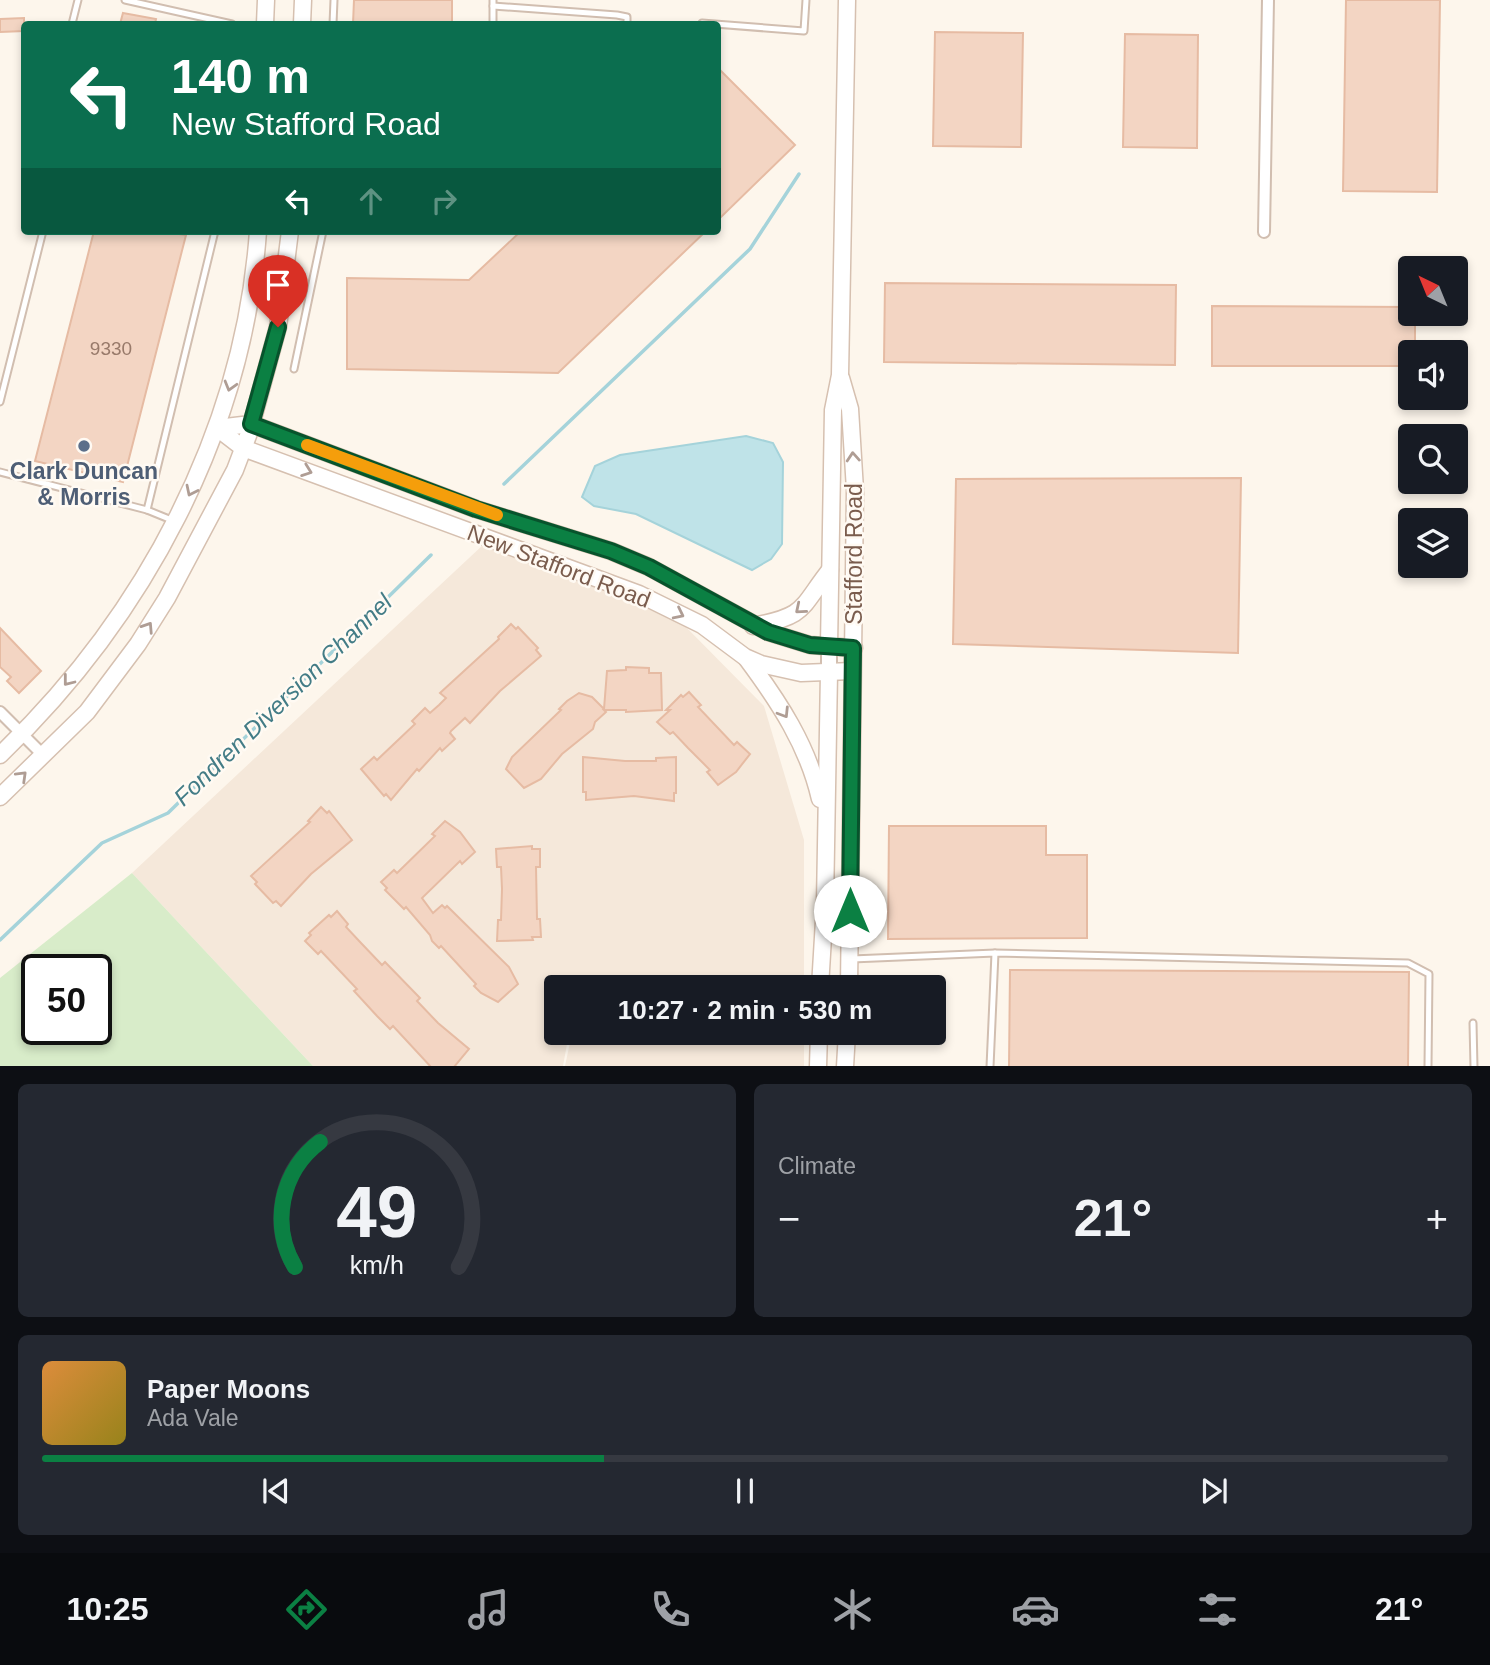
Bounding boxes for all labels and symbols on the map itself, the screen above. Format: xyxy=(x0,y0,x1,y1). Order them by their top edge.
pin xyxy=(248,255,308,327)
north arrow xyxy=(1398,256,1468,326)
house number: 9330 xyxy=(90,338,132,359)
one-way arrow xyxy=(223,380,238,392)
marker: Clark Duncan & Morris xyxy=(76,438,92,454)
one-way arrow xyxy=(846,451,861,462)
place label: Clark Duncan & Morris xyxy=(10,458,158,510)
one-way arrow xyxy=(301,463,313,477)
street label: Stafford Road xyxy=(841,483,867,625)
one-way arrow xyxy=(185,484,199,496)
street label: New Stafford Road xyxy=(464,519,654,613)
water label: Fondren Diversion Channel xyxy=(168,588,398,811)
one-way arrow xyxy=(795,601,808,613)
one-way arrow xyxy=(672,606,685,620)
one-way arrow xyxy=(140,622,153,635)
one-way arrow xyxy=(63,674,76,686)
one-way arrow xyxy=(776,705,789,718)
one-way arrow xyxy=(13,771,26,784)
position arrow xyxy=(813,874,887,948)
speed limit sign: 50 xyxy=(21,954,112,1045)

